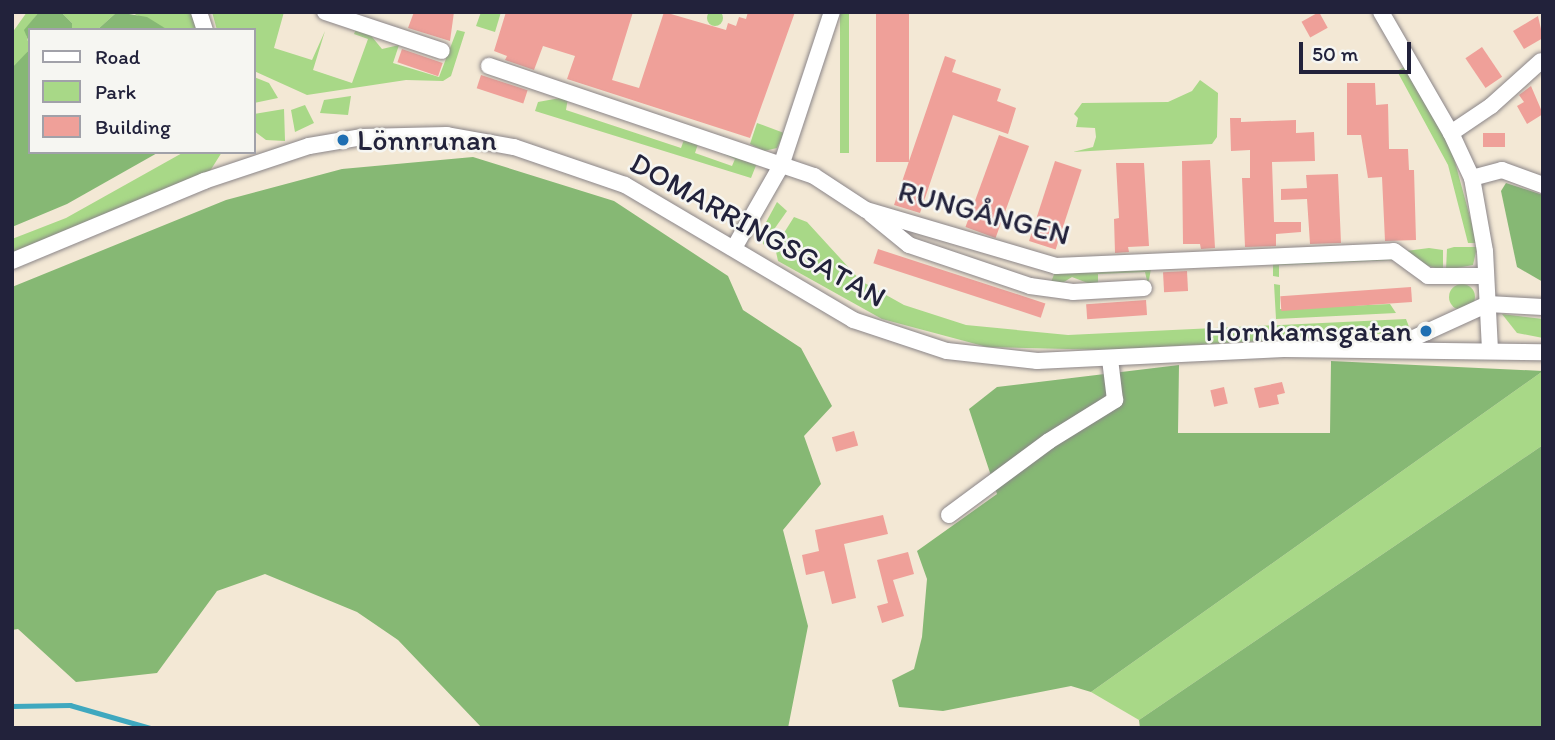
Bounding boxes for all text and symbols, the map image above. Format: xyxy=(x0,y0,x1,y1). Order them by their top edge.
legend xyxy=(28,28,256,154)
scale bar xyxy=(1303,28,1415,72)
text: 50 m xyxy=(1312,41,1358,66)
text: Road xyxy=(95,44,140,69)
text: Park xyxy=(95,79,136,104)
text: Building xyxy=(95,114,171,139)
place label: Lönnrunan xyxy=(357,122,497,158)
marker: Lönnrunan xyxy=(335,132,351,148)
street label: DOMARRINGSGATAN xyxy=(624,145,892,315)
street label: RUNGÅNGEN xyxy=(894,173,1074,253)
place label: Hornkamsgatan xyxy=(1205,313,1412,349)
marker: Hornkamsgatan xyxy=(1418,323,1434,339)

